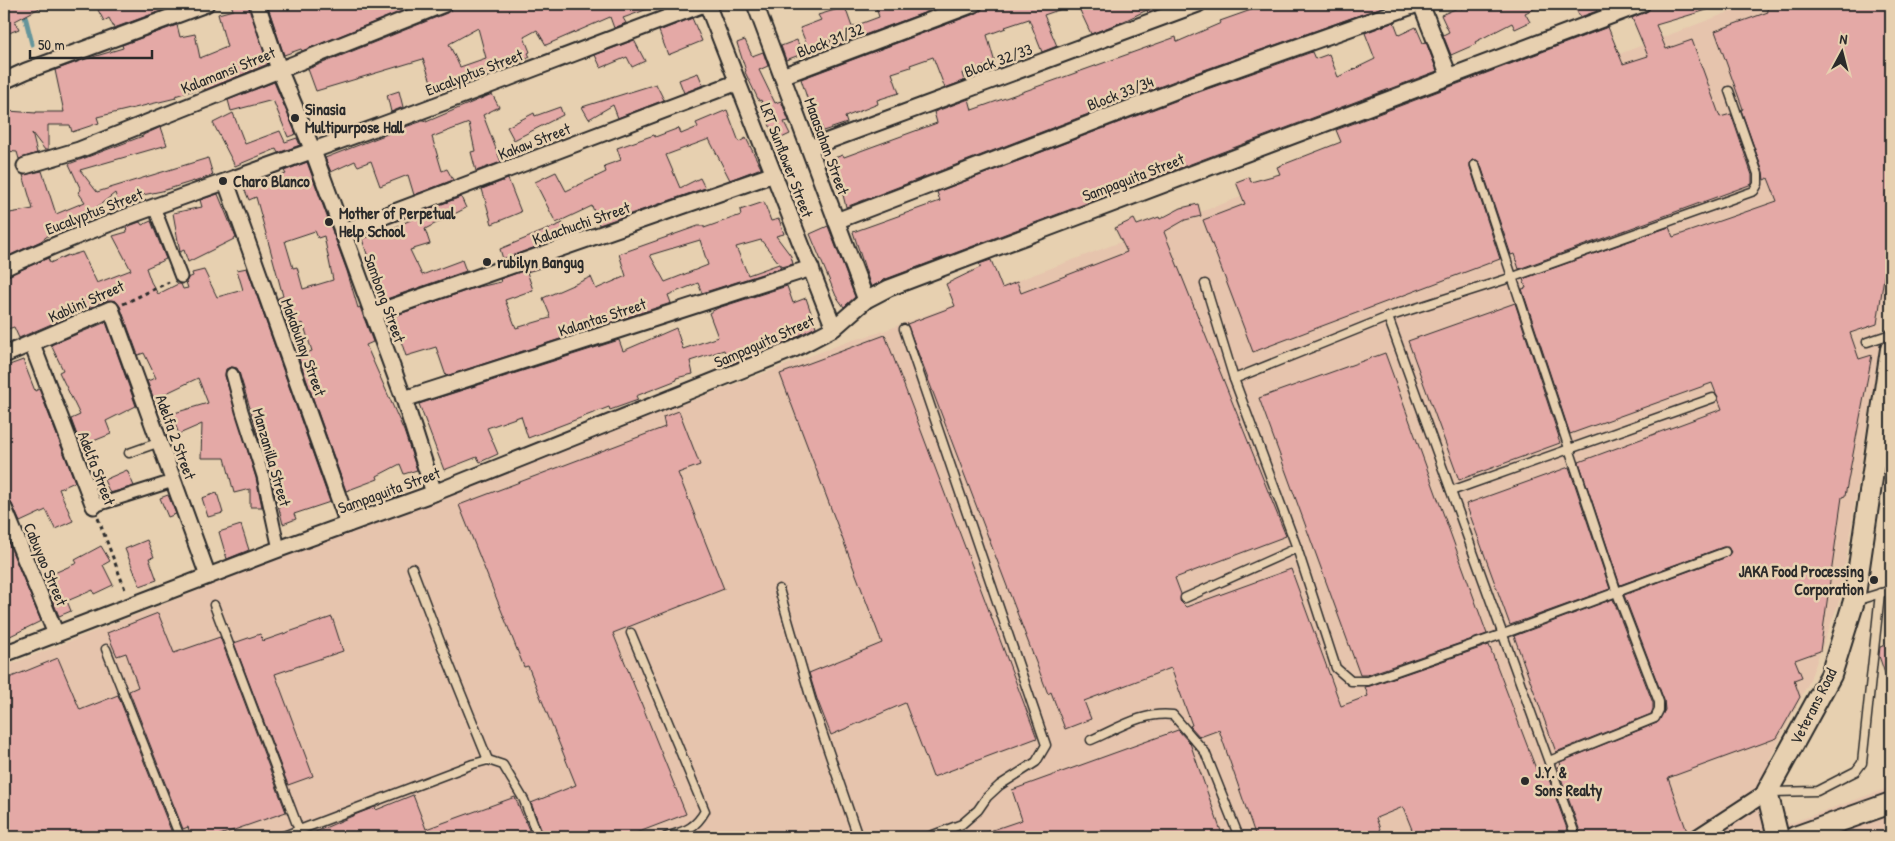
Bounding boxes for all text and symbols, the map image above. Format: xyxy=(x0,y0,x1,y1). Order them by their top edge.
street label: Block 31/32 xyxy=(793,17,867,63)
scale bar xyxy=(30,28,152,60)
north arrow xyxy=(1818,28,1868,78)
text: N xyxy=(1839,29,1849,49)
text: 50 m xyxy=(38,34,65,55)
street label: Block 32/33 xyxy=(961,38,1035,82)
street label: Kalamansi Street xyxy=(177,41,279,99)
street label: Eucalyptus Street xyxy=(422,43,526,101)
street label: Block 33/34 xyxy=(1084,70,1156,116)
street label: Maaasahan Street xyxy=(799,94,855,198)
place label: Sinasia Multipurpose Hall xyxy=(305,98,405,139)
street label: LRT Sunflower Street xyxy=(755,100,819,221)
marker: Sinasia Multipurpose Hall xyxy=(289,112,301,124)
street label: Kakaw Street xyxy=(495,117,574,165)
street label: Sampaguita Street xyxy=(1079,147,1188,207)
place label: Charo Blanco xyxy=(233,170,310,192)
marker: Charo Blanco xyxy=(217,175,229,187)
street label: Eucalyptus Street xyxy=(42,182,146,240)
street label: Kalachuchi Street xyxy=(529,196,633,250)
place label: Mother of Perpetual Help School xyxy=(339,202,456,243)
marker: Mother of Perpetual Help School xyxy=(323,216,335,228)
street label: Sambong Street xyxy=(359,251,411,346)
place label: rubilyn Bangug xyxy=(497,251,584,274)
marker: rubilyn Bangug xyxy=(481,256,493,268)
street label: Kablini Street xyxy=(45,274,128,327)
street label: Kalantas Street xyxy=(555,292,649,342)
street label: Makabuhay Street xyxy=(276,295,332,399)
street label: Sampaguita Street xyxy=(710,309,818,373)
street label: Adelfa 2 Street xyxy=(150,392,202,483)
street label: Manzanilla Street xyxy=(247,405,297,509)
street label: Adelfa Street xyxy=(73,428,121,509)
street label: Sampaguita Street xyxy=(335,461,444,519)
street label: Cabuyao Street xyxy=(19,519,74,609)
place label: JAKA Food Processing Corporation xyxy=(1738,560,1864,601)
marker: JAKA Food Processing Corporation xyxy=(1868,574,1880,586)
street label: Veterans Road xyxy=(1784,664,1842,748)
place label: J.Y. & Sons Realty xyxy=(1535,761,1603,802)
marker: J.Y. & Sons Realty xyxy=(1519,775,1531,787)

